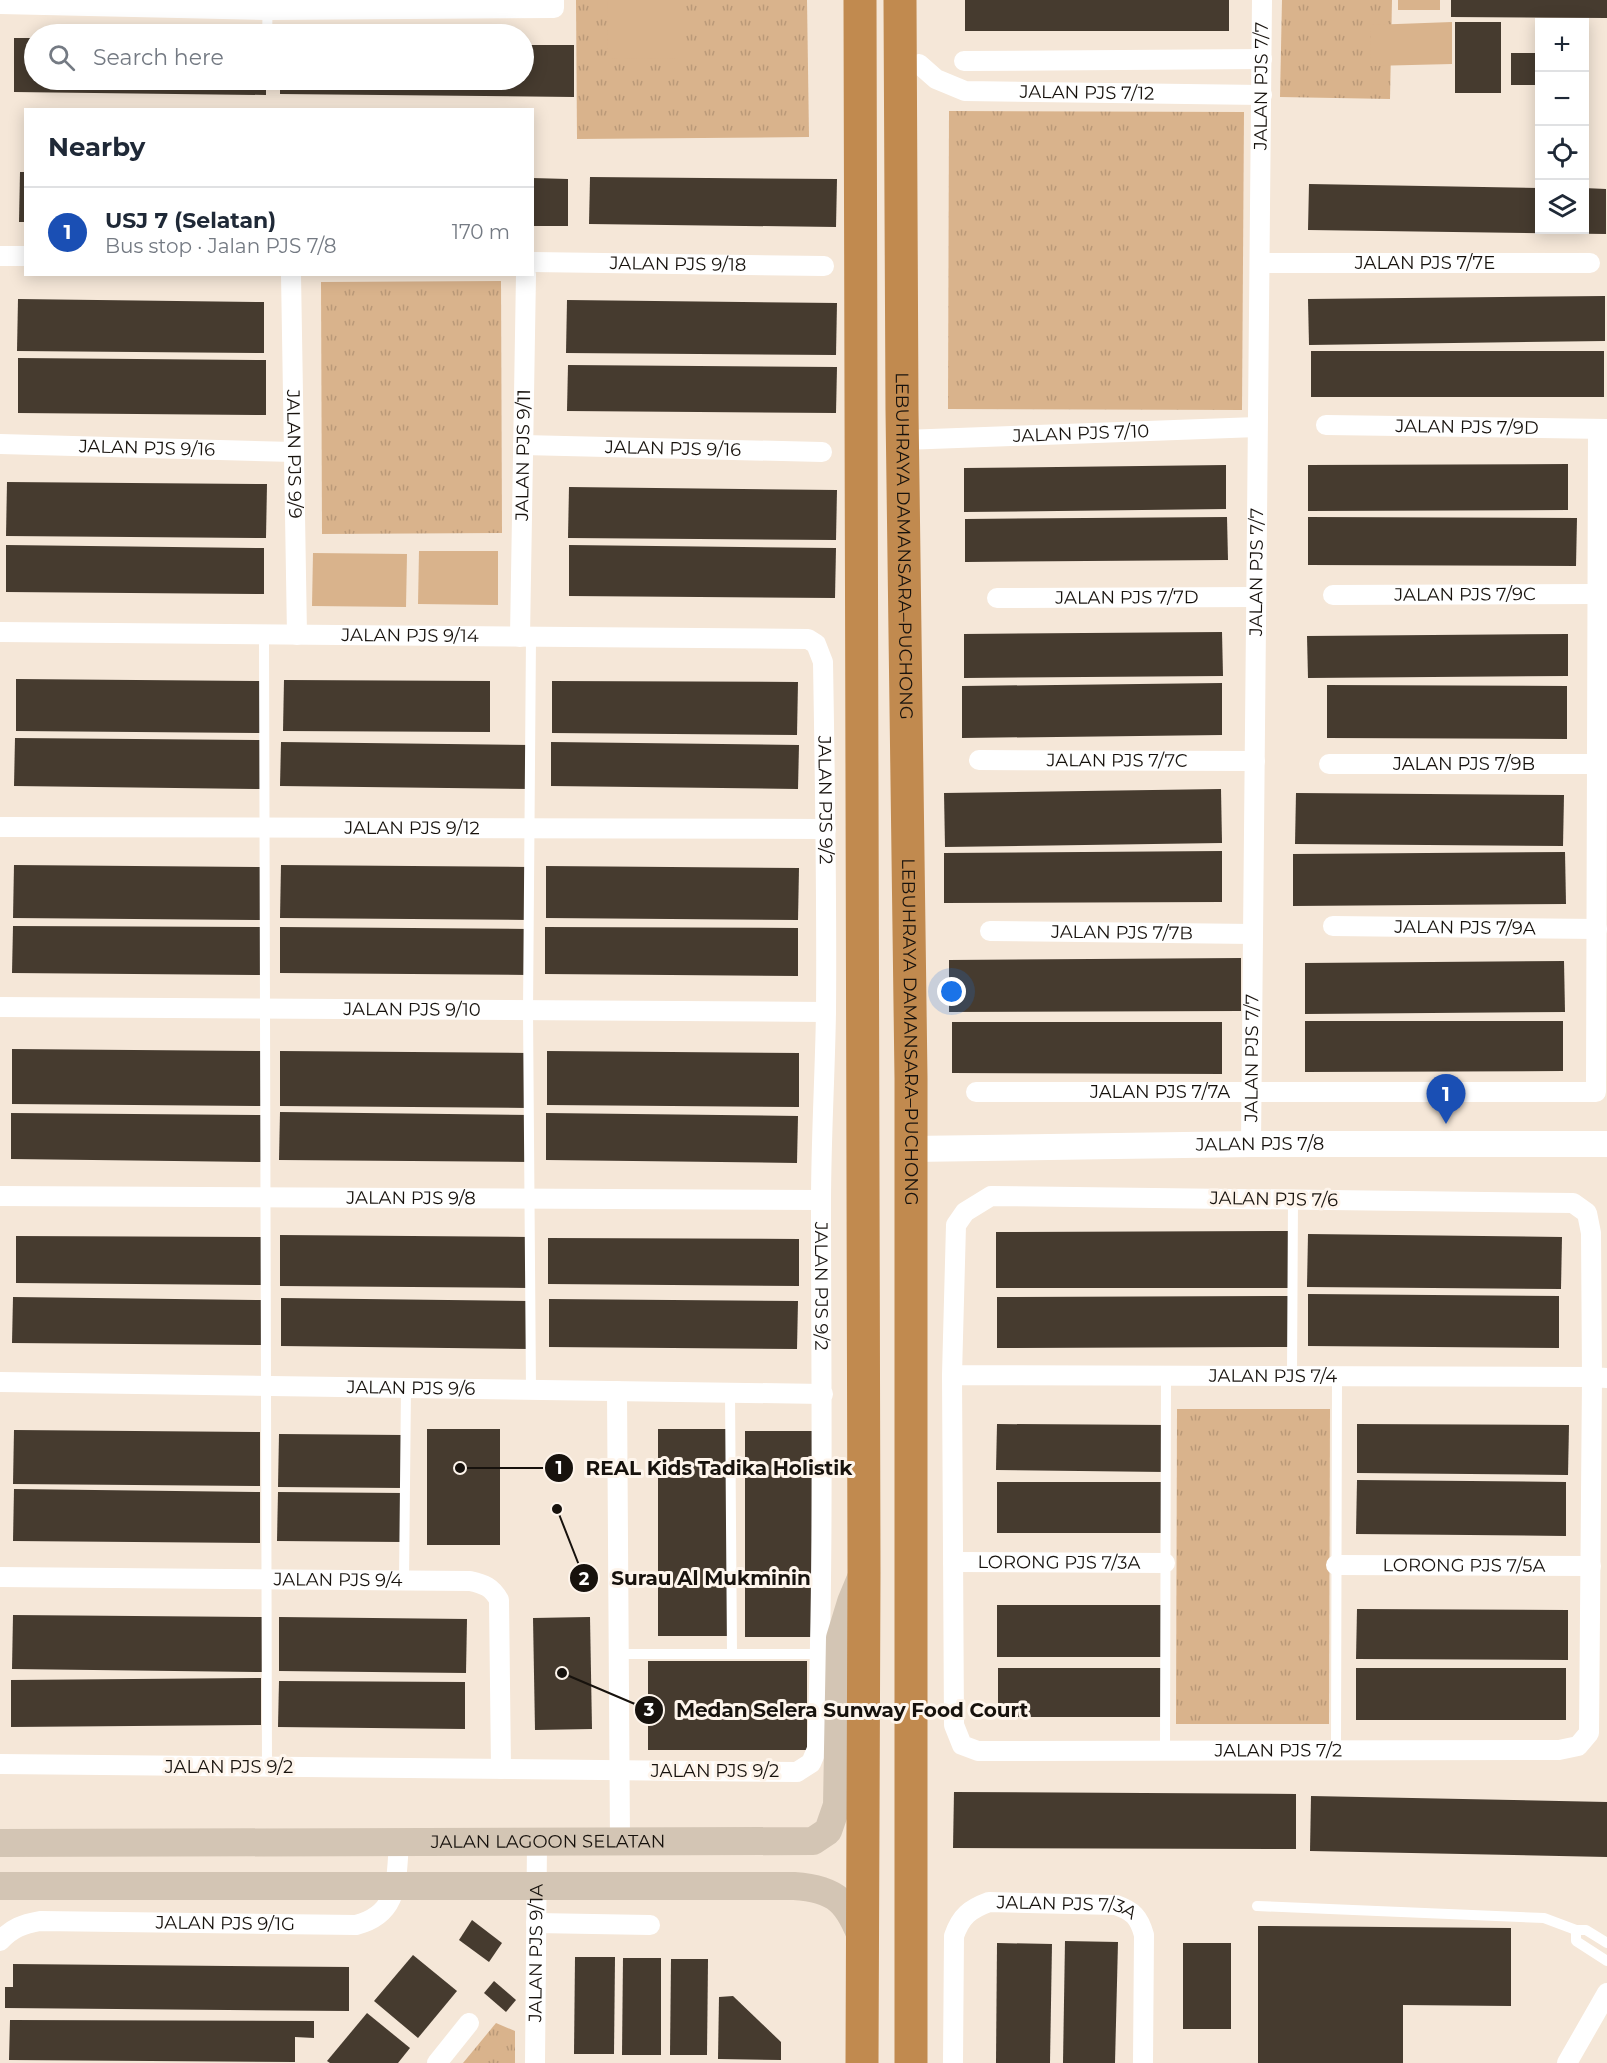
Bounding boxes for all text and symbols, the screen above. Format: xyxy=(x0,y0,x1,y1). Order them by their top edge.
map controls xyxy=(1535,18,1589,234)
button: + xyxy=(1535,18,1589,72)
street label: JALAN PJS 7/7 xyxy=(1250,22,1273,151)
search box xyxy=(24,24,534,90)
icon: search xyxy=(45,41,78,74)
text: Search here xyxy=(93,44,224,71)
button: − xyxy=(1535,72,1589,126)
street label: JALAN PJS 7/12 xyxy=(1018,81,1154,105)
button: locate xyxy=(1535,126,1589,180)
text: Nearby xyxy=(48,131,145,163)
button: layers xyxy=(1535,180,1589,234)
text: USJ 7 (Selatan) xyxy=(105,207,276,234)
text: 1 xyxy=(64,220,71,244)
text: 170 m xyxy=(452,220,510,244)
text: Bus stop · Jalan PJS 7/8 xyxy=(105,234,337,258)
street label: JALAN PJS 9/18 xyxy=(608,252,747,276)
street label: JALAN PJS 7/7E xyxy=(1354,252,1495,274)
street label: LEBUHRAYA DAMANSARA–PUCHONG xyxy=(891,372,917,720)
street label: JALAN PJS 9/9 xyxy=(282,388,306,519)
street label: JALAN PJS 9/11 xyxy=(511,389,535,522)
street label: JALAN PJS 7/9D xyxy=(1394,415,1539,439)
street label: JALAN PJS 7/10 xyxy=(1011,420,1150,447)
street label: JALAN PJS 9/16 xyxy=(78,435,215,461)
street label: JALAN PJS 9/16 xyxy=(604,436,741,461)
street label: JALAN PJS 7/7 xyxy=(1245,508,1268,637)
street label: JALAN PJS 7/9C xyxy=(1393,583,1536,606)
street label: JALAN PJS 7/7D xyxy=(1054,586,1199,609)
street label: JALAN PJS 9/14 xyxy=(340,624,479,647)
street label: JALAN PJS 9/2 xyxy=(813,735,837,865)
street label: JALAN PJS 7/7C xyxy=(1046,749,1188,772)
street label: JALAN PJS 7/9B xyxy=(1392,753,1535,775)
street label: JALAN PJS 9/12 xyxy=(343,817,480,839)
street label: LEBUHRAYA DAMANSARA–PUCHONG xyxy=(897,858,922,1206)
street label: JALAN PJS 7/9A xyxy=(1393,916,1536,939)
street label: JALAN PJS 7/7B xyxy=(1050,921,1193,944)
your location xyxy=(937,977,966,1006)
street label: JALAN PJS 7/7 xyxy=(1240,994,1263,1123)
street label: JALAN PJS 9/10 xyxy=(342,998,481,1021)
pin: 1 xyxy=(1426,1074,1466,1124)
street label: JALAN PJS 7/7A xyxy=(1089,1081,1230,1103)
street label: JALAN PJS 7/8 xyxy=(1194,1133,1324,1156)
street label: JALAN PJS 9/8 xyxy=(345,1187,476,1209)
street label: JALAN PJS 7/6 xyxy=(1209,1187,1338,1211)
street label: JALAN PJS 9/2 xyxy=(810,1221,832,1350)
street label: JALAN PJS 7/4 xyxy=(1208,1365,1337,1387)
street label: JALAN PJS 9/6 xyxy=(345,1376,476,1400)
callout: REAL Kids Tadika Holistik xyxy=(544,1449,865,1487)
text: REAL Kids Tadika Holistik xyxy=(586,1456,853,1480)
text: 1 xyxy=(555,1457,563,1479)
street label: LORONG PJS 7/3A xyxy=(977,1551,1141,1574)
street label: LORONG PJS 7/5A xyxy=(1382,1554,1546,1577)
callout: Surau Al Mukminin xyxy=(569,1559,823,1597)
text: Surau Al Mukminin xyxy=(611,1566,811,1590)
street label: JALAN PJS 9/4 xyxy=(272,1568,403,1591)
text: 2 xyxy=(579,1568,590,1590)
callout: Medan Selera Sunway Food Court xyxy=(634,1691,1041,1729)
text: Medan Selera Sunway Food Court xyxy=(676,1698,1028,1722)
text: 3 xyxy=(643,1699,655,1721)
street label: JALAN PJS 7/2 xyxy=(1213,1739,1342,1762)
street label: JALAN PJS 9/2 xyxy=(164,1756,293,1778)
street label: JALAN PJS 9/2 xyxy=(650,1760,779,1782)
street label: JALAN LAGOON SELATAN xyxy=(430,1830,665,1853)
street label: JALAN PJS 9/1A xyxy=(524,1884,548,2023)
street label: JALAN PJS 7/3A xyxy=(995,1891,1141,1924)
street label: JALAN PJS 9/1G xyxy=(155,1911,295,1935)

